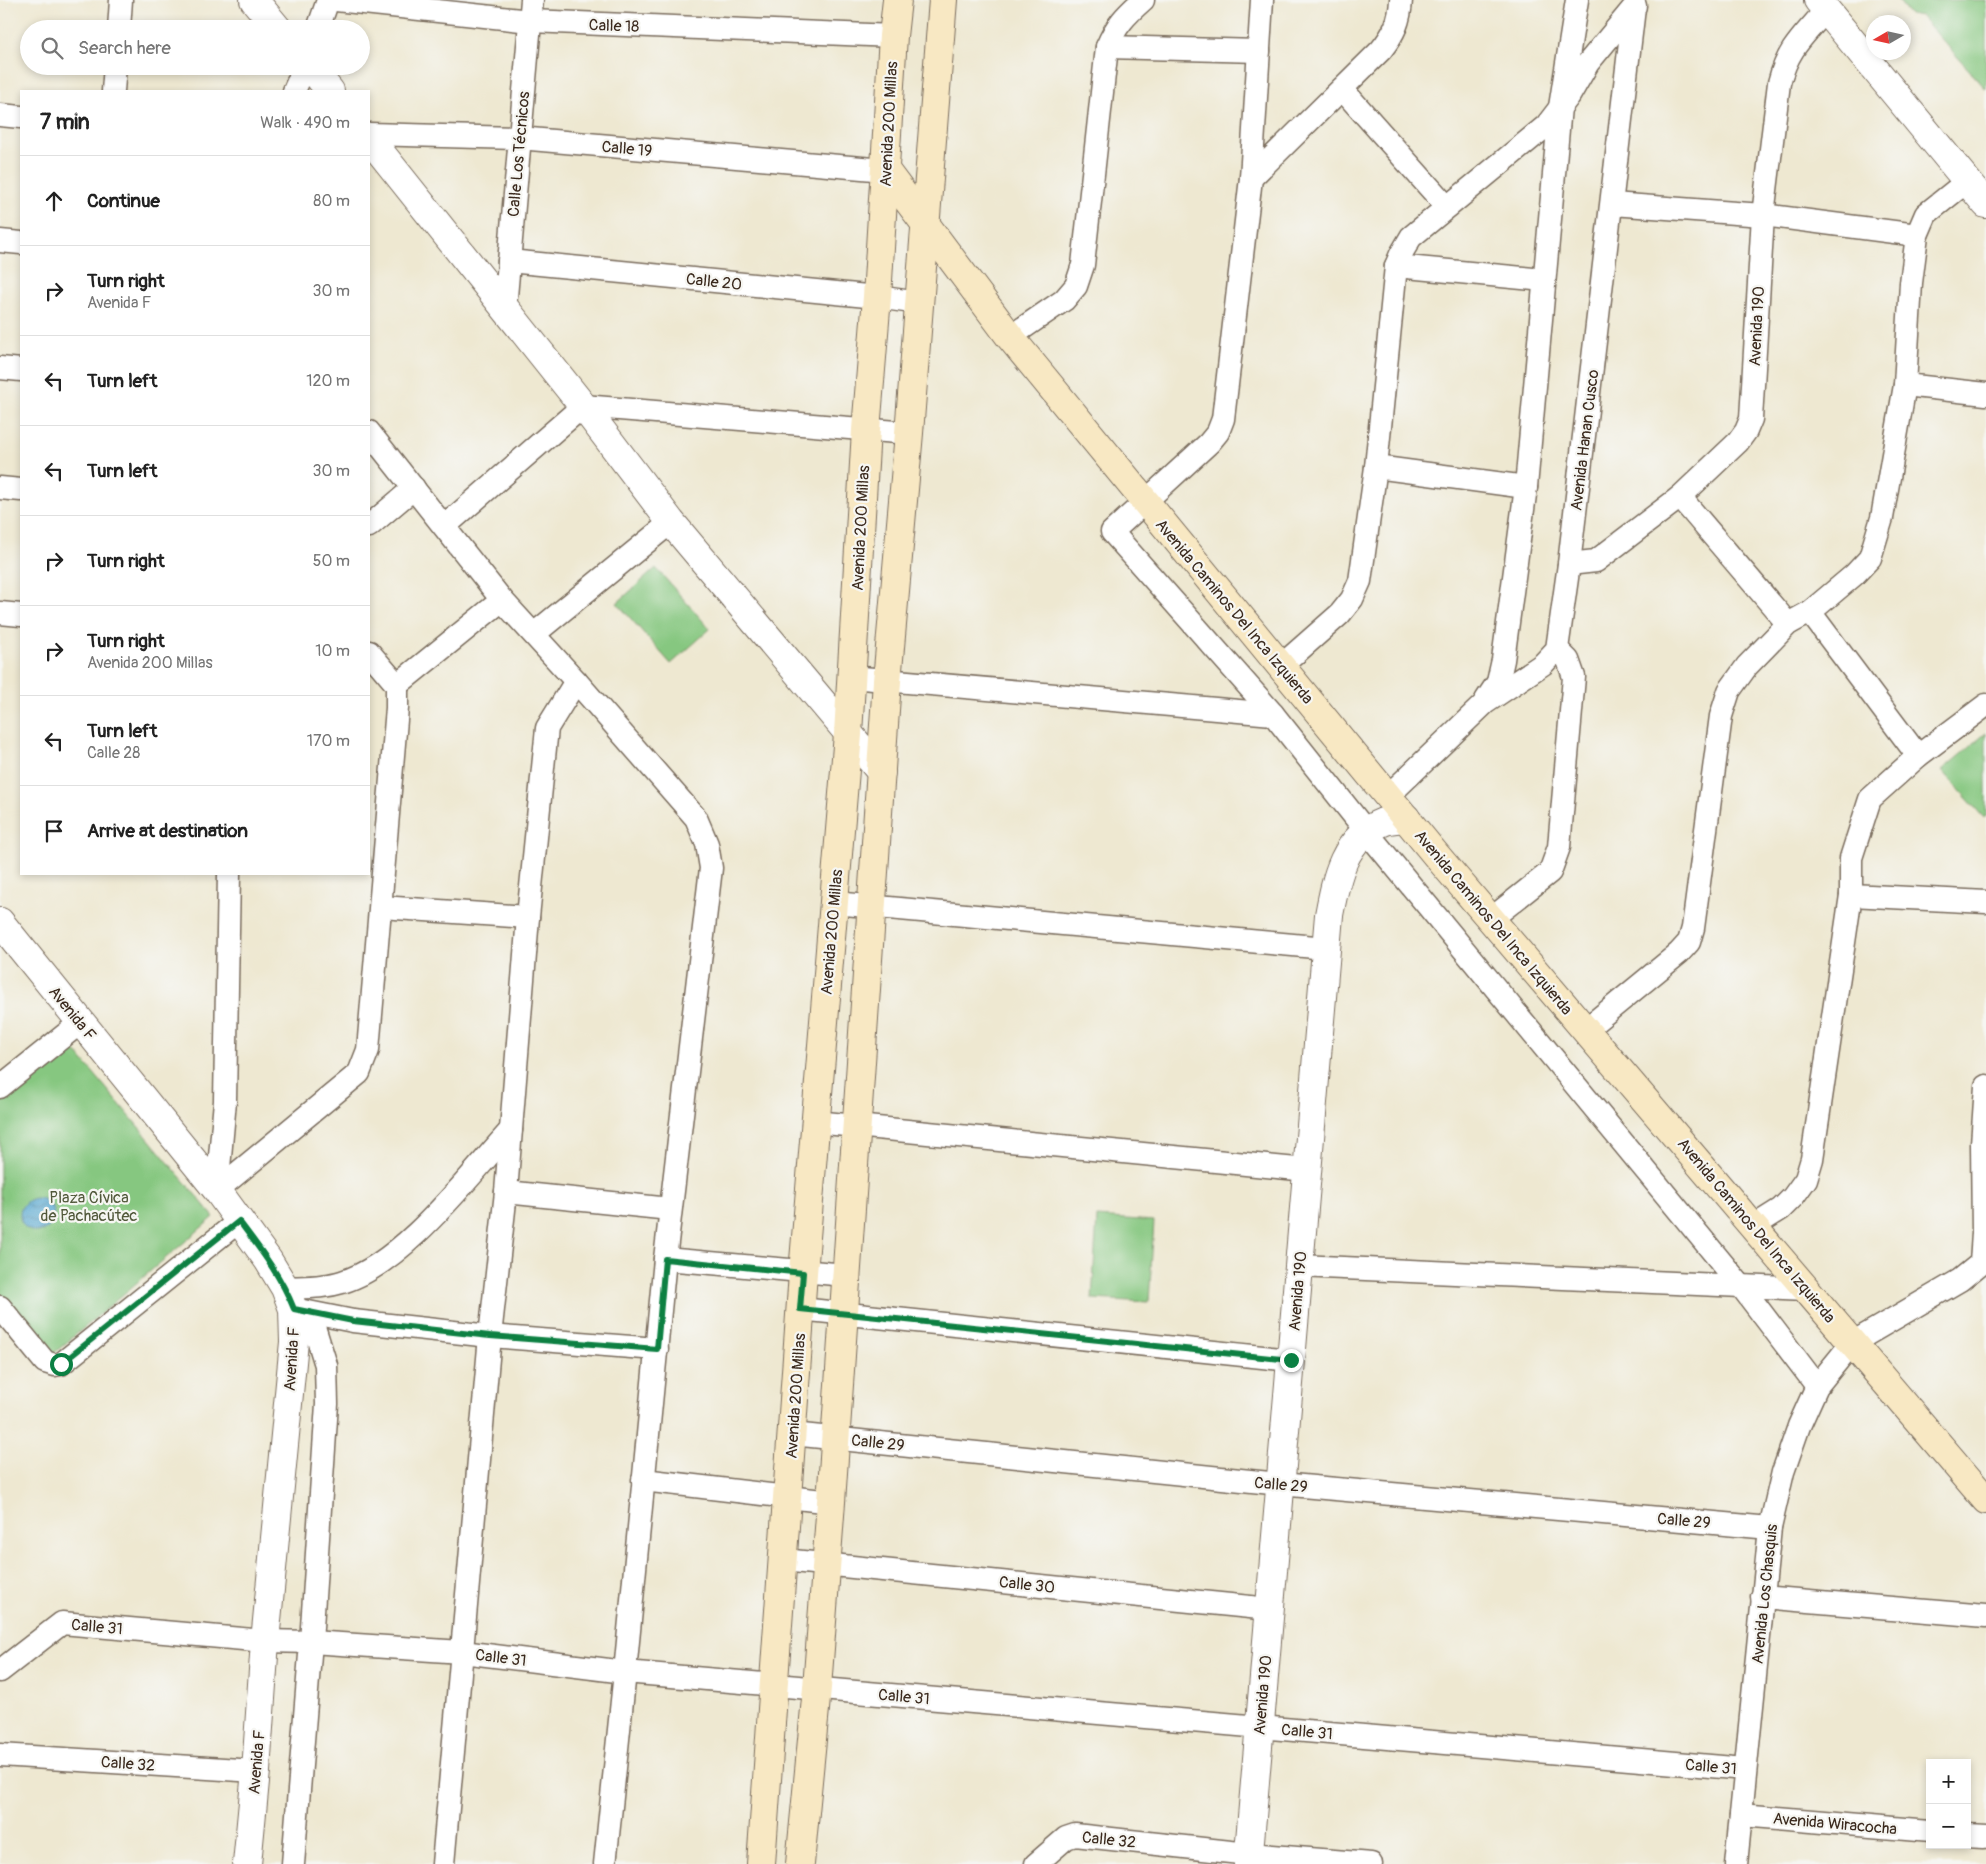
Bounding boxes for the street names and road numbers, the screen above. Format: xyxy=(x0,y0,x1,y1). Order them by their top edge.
street label: Calle 18 xyxy=(588,15,640,37)
street label: Avenida 200 Millas xyxy=(876,61,902,187)
street label: Calle Los Técnicos xyxy=(504,91,534,218)
street label: Calle 19 xyxy=(601,137,653,161)
street label: Calle 20 xyxy=(685,269,743,295)
street label: Avenida 190 xyxy=(1745,285,1769,367)
street label: Avenida Hanan Cusco xyxy=(1566,368,1604,512)
street label: Avenida 200 Millas xyxy=(848,465,874,591)
street label: Avenida Caminos Del Inca Izquierda xyxy=(1151,515,1318,708)
street label: Avenida Caminos Del Inca Izquierda xyxy=(1410,826,1577,1019)
street label: Avenida 200 Millas xyxy=(817,869,847,996)
street label: Avenida F xyxy=(44,982,101,1045)
street label: Avenida Caminos Del Inca Izquierda xyxy=(1673,1134,1840,1327)
street label: Avenida 190 xyxy=(1285,1250,1311,1332)
street label: Avenida F xyxy=(280,1326,304,1392)
street label: Avenida 200 Millas xyxy=(782,1333,810,1459)
street label: Calle 29 xyxy=(850,1430,906,1456)
street label: Calle 29 xyxy=(1253,1473,1308,1497)
street label: Calle 29 xyxy=(1656,1509,1711,1533)
street label: Avenida Los Chasquis xyxy=(1748,1523,1782,1665)
street label: Calle 30 xyxy=(998,1572,1056,1598)
street label: Calle 31 xyxy=(70,1615,123,1639)
street label: Calle 31 xyxy=(474,1645,528,1671)
street label: Avenida 190 xyxy=(1250,1654,1276,1736)
street label: Calle 31 xyxy=(877,1685,930,1709)
street label: Calle 31 xyxy=(1280,1720,1333,1744)
street label: Avenida F xyxy=(244,1729,270,1795)
street label: Calle 32 xyxy=(100,1752,156,1776)
street label: Calle 31 xyxy=(1684,1755,1737,1779)
street label: Avenida Wiracocha xyxy=(1772,1809,1898,1839)
street label: Calle 32 xyxy=(1081,1827,1137,1853)

